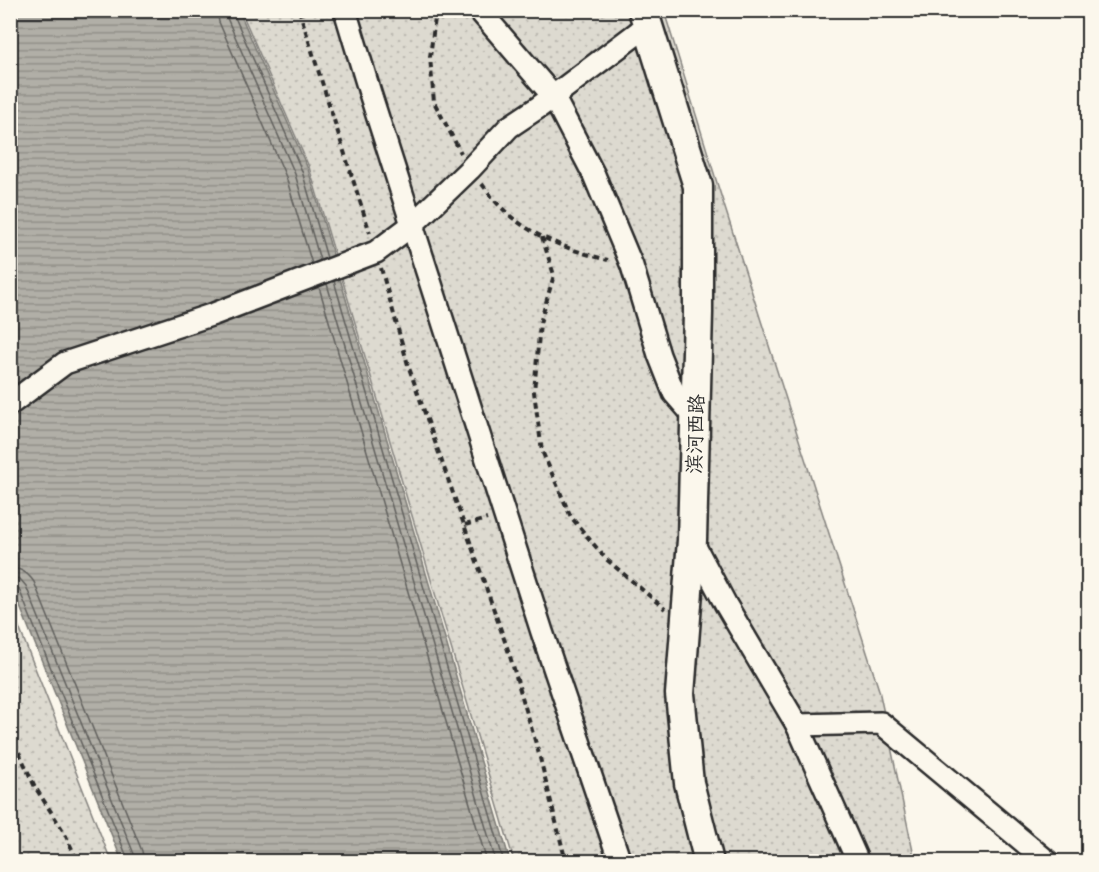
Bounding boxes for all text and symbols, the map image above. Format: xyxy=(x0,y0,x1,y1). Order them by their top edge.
street label: 滨河西路 xyxy=(682,393,713,475)

